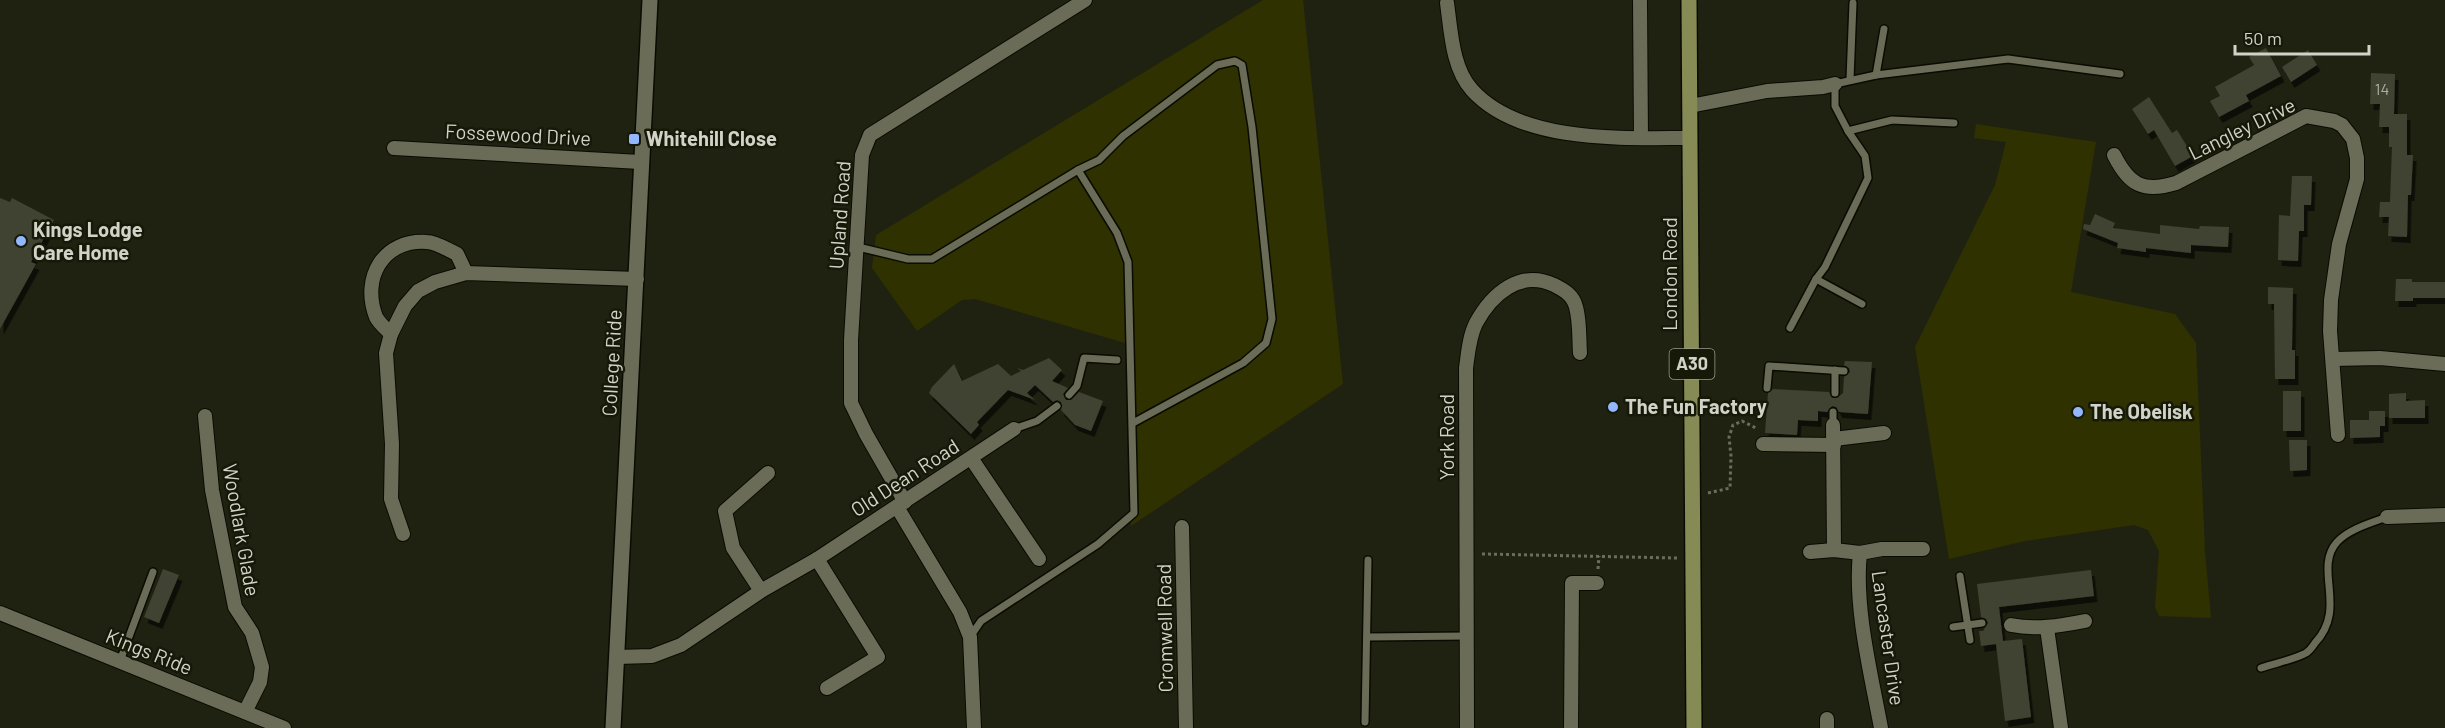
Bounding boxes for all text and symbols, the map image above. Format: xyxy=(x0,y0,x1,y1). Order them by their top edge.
scale bar xyxy=(2235,18,2368,56)
text: 50 m xyxy=(2244,27,2282,49)
house number: 14 xyxy=(2375,79,2389,98)
street label: Langley Drive xyxy=(2184,92,2299,164)
street label: Fossewood Drive xyxy=(444,118,592,150)
place label: Whitehill Close xyxy=(646,126,777,150)
marker: Whitehill Close xyxy=(627,132,641,146)
street label: Upland Road xyxy=(823,160,855,270)
place label: Kings Lodge Care Home xyxy=(33,217,143,264)
street label: London Road xyxy=(1657,217,1681,331)
marker: Kings Lodge Care Home xyxy=(14,234,28,248)
street label: College Ride xyxy=(596,309,626,417)
road number: A30 xyxy=(1670,349,1714,379)
street label: York Road xyxy=(1434,394,1458,480)
place label: The Fun Factory xyxy=(1625,394,1767,418)
place label: The Obelisk xyxy=(2090,399,2193,423)
marker: The Fun Factory xyxy=(1606,400,1620,414)
marker: The Obelisk xyxy=(2071,405,2085,419)
street label: Old Dean Road xyxy=(846,433,963,521)
street label: Woodlark Glade xyxy=(219,462,265,598)
street label: Cromwell Road xyxy=(1151,563,1177,693)
street label: Lancaster Drive xyxy=(1868,569,1910,707)
street label: Kings Ride xyxy=(103,623,196,679)

